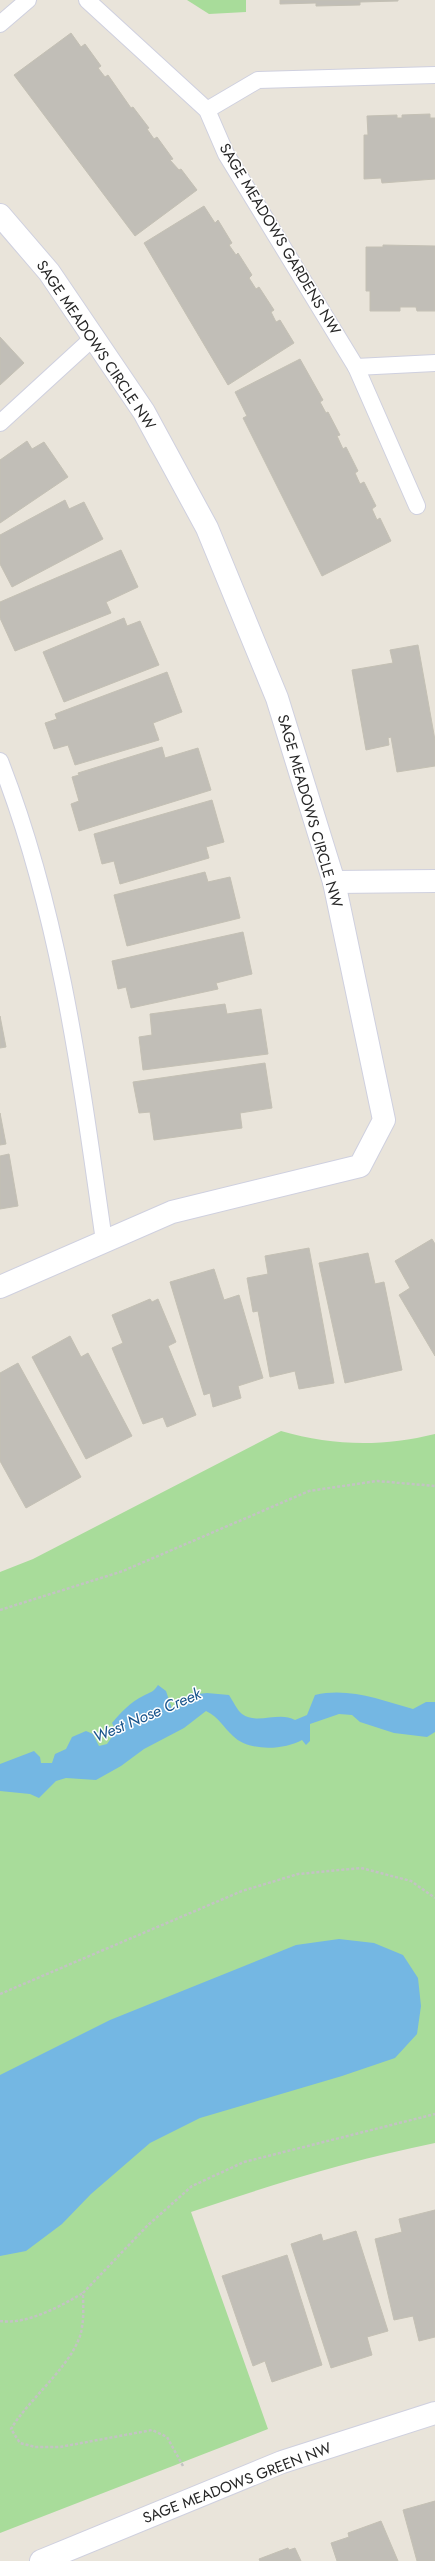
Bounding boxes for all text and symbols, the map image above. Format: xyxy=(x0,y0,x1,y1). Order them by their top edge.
street label: SAGE MEADOWS GARDENS NW xyxy=(214,139,346,339)
street label: SAGE MEADOWS CIRCLE NW xyxy=(31,256,161,434)
street label: SAGE MEADOWS CIRCLE NW xyxy=(272,712,348,910)
water label: West Nose Creek xyxy=(90,1681,206,1748)
street label: SAGE MEADOWS GREEN NW xyxy=(139,2437,335,2529)

